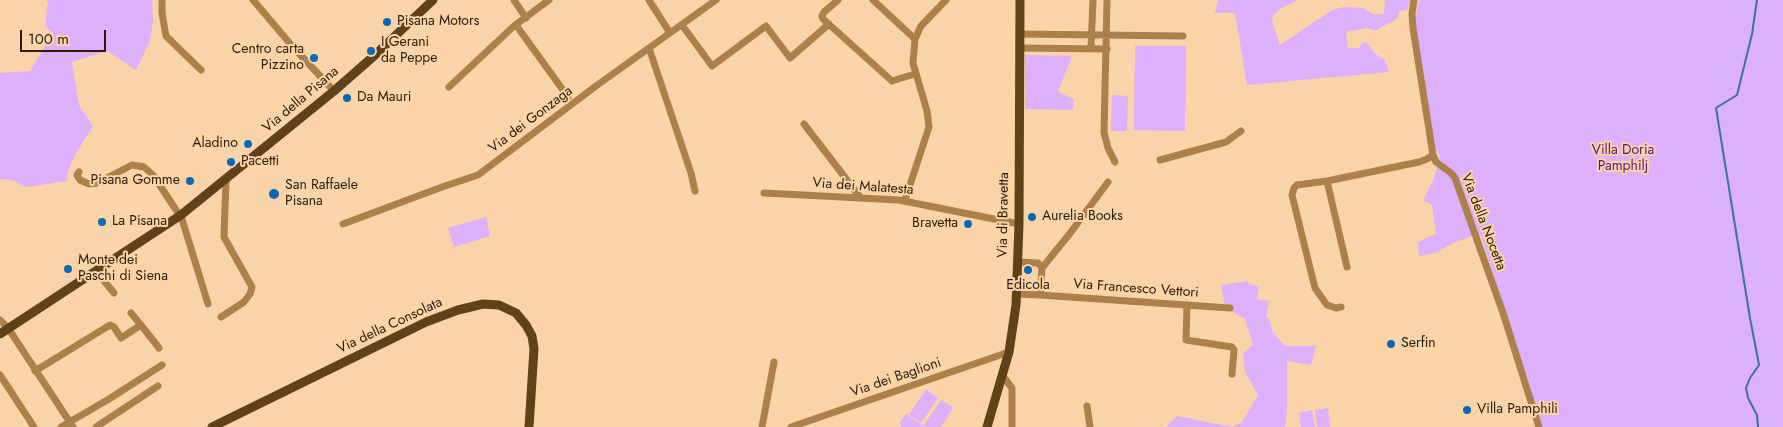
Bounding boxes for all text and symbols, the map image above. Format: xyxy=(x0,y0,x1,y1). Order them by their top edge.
place label: Pisana Motors xyxy=(397,14,479,30)
marker: Pisana Motors xyxy=(381,16,393,28)
scale bar xyxy=(22,20,109,52)
text: 100 m xyxy=(28,28,69,50)
place label: I Gerani da Peppe xyxy=(381,35,438,68)
place label: Centro carta Pizzino xyxy=(232,42,304,74)
marker: I Gerani da Peppe xyxy=(365,45,377,57)
marker: Centro carta Pizzino xyxy=(308,52,320,64)
street label: Via della Pisana xyxy=(260,63,342,137)
street label: Via dei Gonzaga xyxy=(486,83,576,157)
place label: Da Mauri xyxy=(357,90,411,106)
marker: Da Mauri xyxy=(341,92,353,104)
place label: Aladino xyxy=(192,136,238,152)
marker: Aladino xyxy=(242,138,254,150)
park label: Villa Doria Pamphilj xyxy=(1592,143,1654,176)
place label: Pacetti xyxy=(241,154,279,170)
marker: Pacetti xyxy=(225,156,237,168)
street label: Via della Nocetta xyxy=(1457,171,1509,273)
street label: Via di Bravetta xyxy=(995,172,1013,258)
place label: Pisana Gomme xyxy=(90,173,180,189)
marker: Pisana Gomme xyxy=(184,175,196,187)
street label: Via dei Malatesta xyxy=(812,175,914,199)
place label: San Raffaele Pisana xyxy=(285,178,358,210)
marker: San Raffaele Pisana xyxy=(267,187,281,201)
place label: Aurelia Books xyxy=(1042,209,1123,225)
marker: Aurelia Books xyxy=(1026,211,1038,223)
place label: La Pisana xyxy=(112,214,167,230)
marker: La Pisana xyxy=(96,216,108,228)
place label: Bravetta xyxy=(912,216,958,232)
marker: Bravetta xyxy=(962,218,974,230)
place label: Monte dei Paschi di Siena xyxy=(78,253,168,286)
marker: Monte dei Paschi di Siena xyxy=(62,263,74,275)
marker: Edicola xyxy=(1022,264,1034,276)
street label: Via Francesco Vettori xyxy=(1073,276,1199,302)
place label: Edicola xyxy=(1006,278,1050,294)
street label: Via della Consolata xyxy=(335,294,445,358)
place label: Serfin xyxy=(1401,336,1436,352)
marker: Serfin xyxy=(1385,338,1397,350)
street label: Via dei Baglioni xyxy=(848,355,944,401)
place label: Villa Pamphili xyxy=(1477,402,1558,418)
marker: Villa Pamphili xyxy=(1461,404,1473,416)

